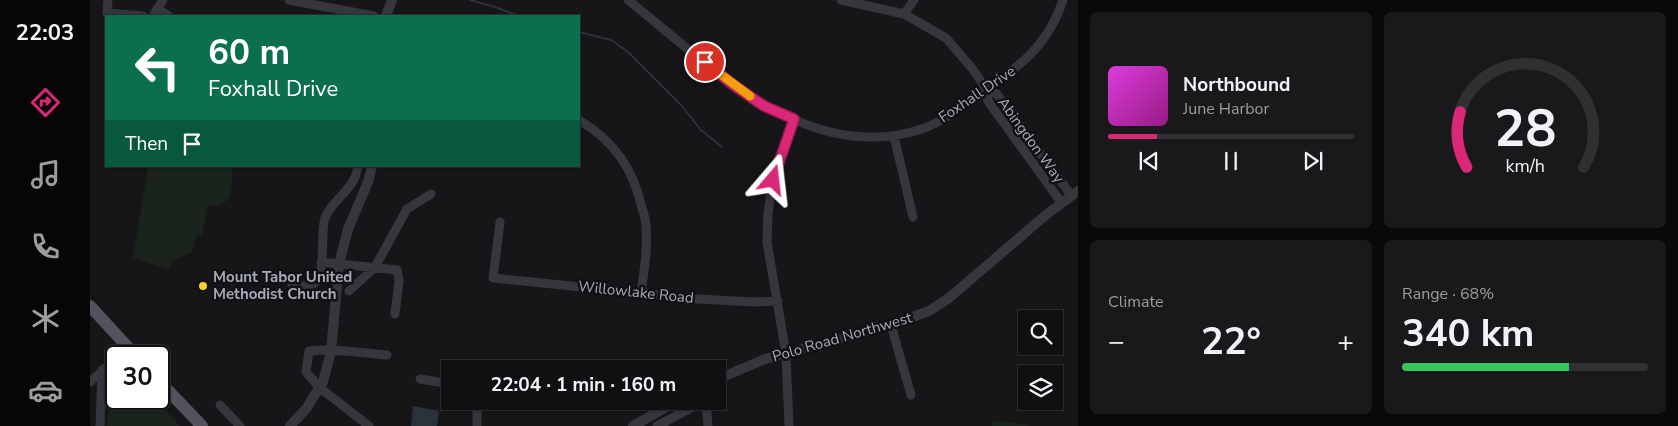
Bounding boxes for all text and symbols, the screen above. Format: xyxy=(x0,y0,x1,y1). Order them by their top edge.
text: 22:03 xyxy=(16,18,74,48)
text: 60 m xyxy=(208,29,290,76)
icon: left xyxy=(125,35,190,100)
pin xyxy=(684,41,726,83)
icon: arrive xyxy=(691,48,719,76)
street label: Foxhall Drive xyxy=(935,61,1019,127)
text: Northbound xyxy=(1183,72,1290,98)
text: Foxhall Drive xyxy=(208,74,338,104)
icon: directions xyxy=(28,85,63,120)
street label: Abingdon Way xyxy=(993,93,1069,187)
text: 28 xyxy=(1494,93,1556,164)
text: June Harbor xyxy=(1183,98,1269,120)
icon: arrive xyxy=(178,130,206,158)
text: Then xyxy=(125,131,168,157)
icon: previous xyxy=(1135,147,1163,175)
icon: pause xyxy=(1217,147,1245,175)
icon: next xyxy=(1299,147,1327,175)
position arrow xyxy=(746,153,798,205)
text: km/h xyxy=(1505,154,1545,178)
icon: music xyxy=(28,157,63,192)
icon: phone xyxy=(28,229,63,264)
place label: Mount Tabor United Methodist Church xyxy=(213,267,352,304)
street label: Willowlake Road xyxy=(577,276,695,308)
marker: Mount Tabor United Methodist Church xyxy=(197,280,209,292)
text: Range · 68% xyxy=(1402,283,1494,305)
text: Climate xyxy=(1108,291,1163,313)
icon: climate xyxy=(28,301,63,336)
street label: Polo Road Northwest xyxy=(770,307,915,367)
text: 340 km xyxy=(1402,308,1534,359)
map controls xyxy=(1018,310,1063,410)
button: search xyxy=(1018,310,1063,355)
text: 22° xyxy=(1201,316,1261,367)
text: − xyxy=(1108,323,1125,361)
text: + xyxy=(1337,323,1354,361)
speed limit sign: 30 xyxy=(105,345,170,410)
button: layers xyxy=(1018,365,1063,410)
text: 22:04 · 1 min · 160 m xyxy=(491,372,676,398)
icon: car xyxy=(28,373,63,408)

